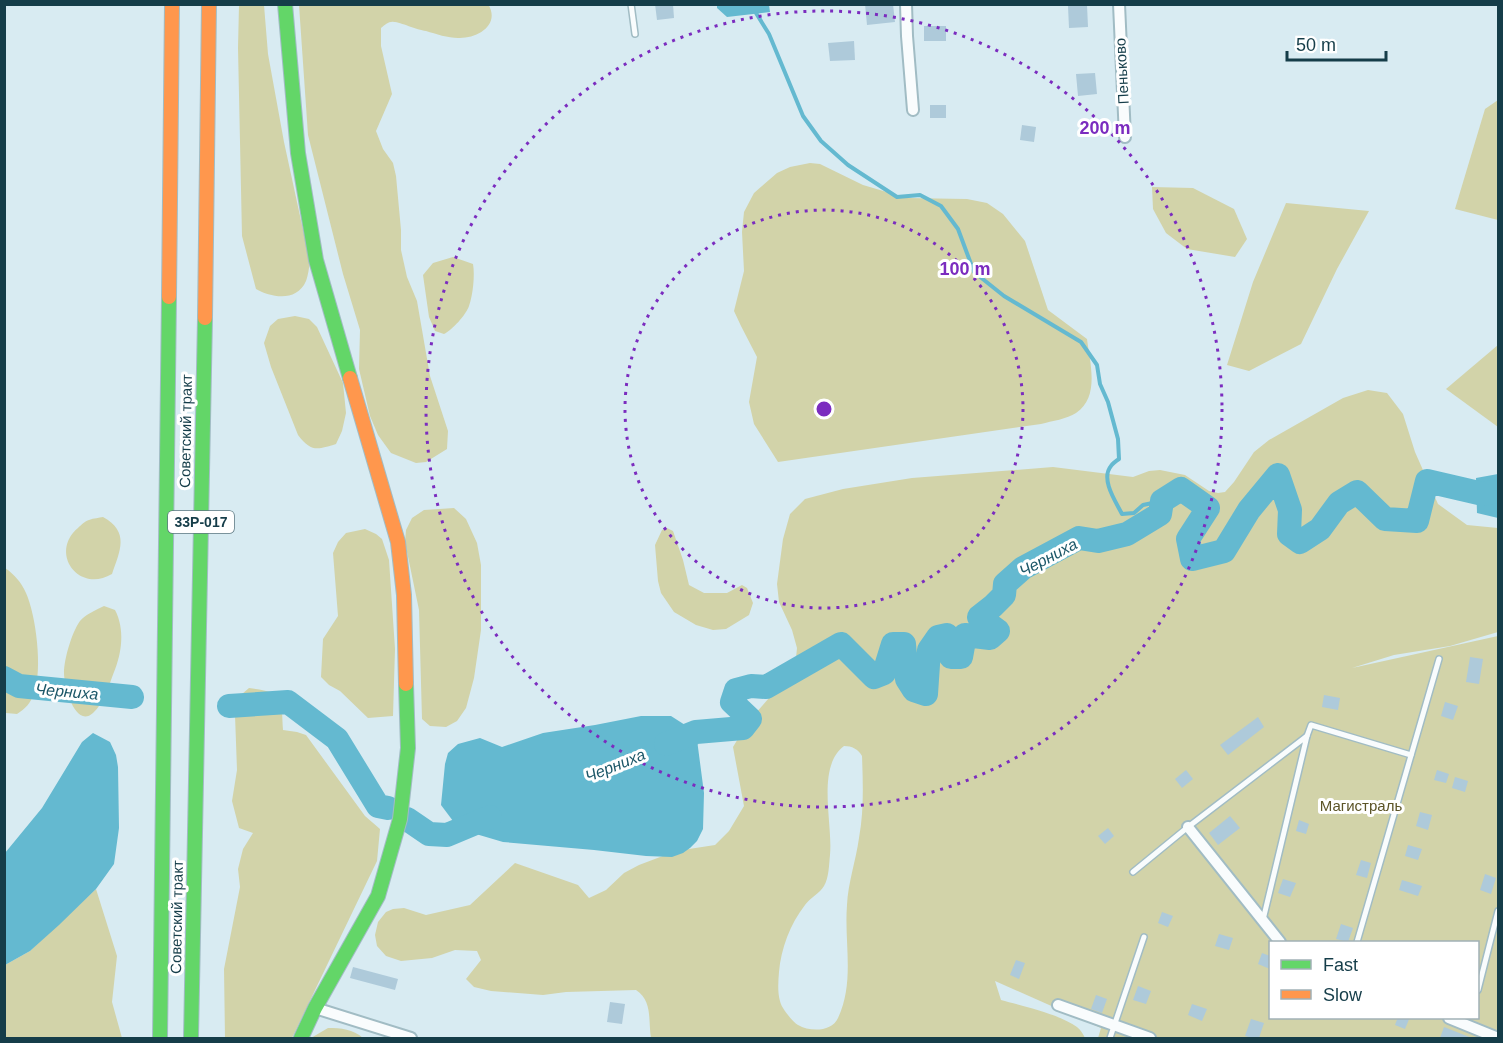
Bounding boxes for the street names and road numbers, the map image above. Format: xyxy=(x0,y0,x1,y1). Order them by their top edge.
street label: Пеньково xyxy=(1111,37,1132,105)
street label: Советский тракт xyxy=(176,374,195,488)
road number: 33Р-017 xyxy=(168,511,234,533)
street label: Советский тракт xyxy=(167,860,186,974)

